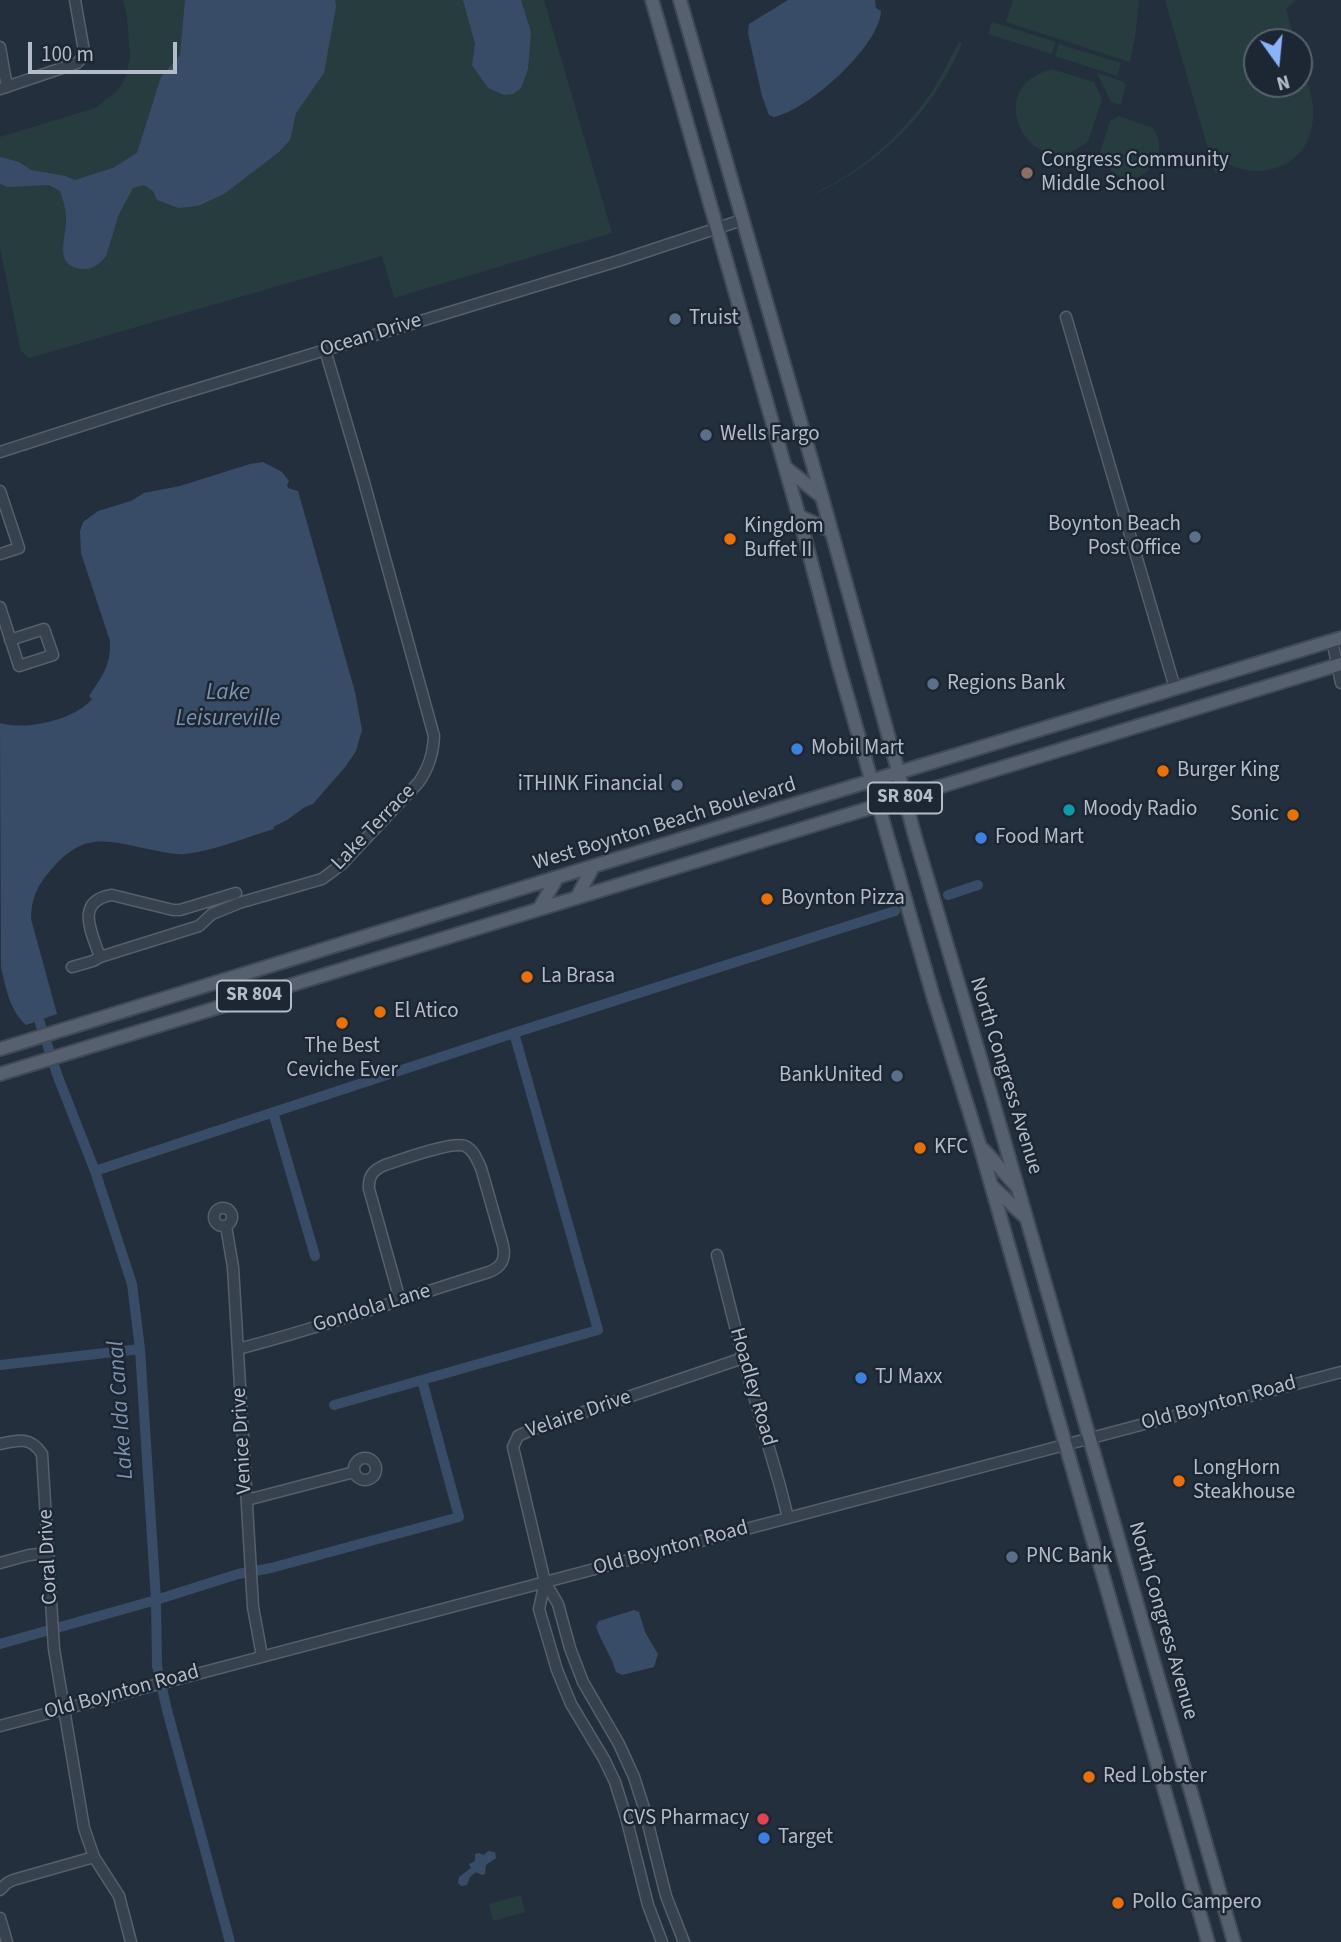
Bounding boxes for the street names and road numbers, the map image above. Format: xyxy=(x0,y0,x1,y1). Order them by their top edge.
street label: Ocean Drive xyxy=(317,309,425,363)
street label: West Boynton Beach Boulevard xyxy=(531,773,799,877)
street label: Lake Terrace xyxy=(327,780,421,876)
road number: SR 804 xyxy=(868,782,942,814)
street label: North Congress Avenue xyxy=(963,975,1047,1177)
road number: SR 804 xyxy=(217,980,291,1012)
street label: Gondola Lane xyxy=(310,1279,434,1339)
street label: Hoadley Road xyxy=(723,1325,781,1449)
street label: Old Boynton Road xyxy=(1139,1371,1299,1437)
street label: Velaire Drive xyxy=(523,1385,635,1445)
street label: Venice Drive xyxy=(228,1387,258,1495)
street label: Coral Drive xyxy=(34,1508,64,1606)
street label: Old Boynton Road xyxy=(591,1516,751,1582)
street label: North Congress Avenue xyxy=(1122,1519,1202,1723)
street label: Old Boynton Road xyxy=(42,1660,202,1726)

